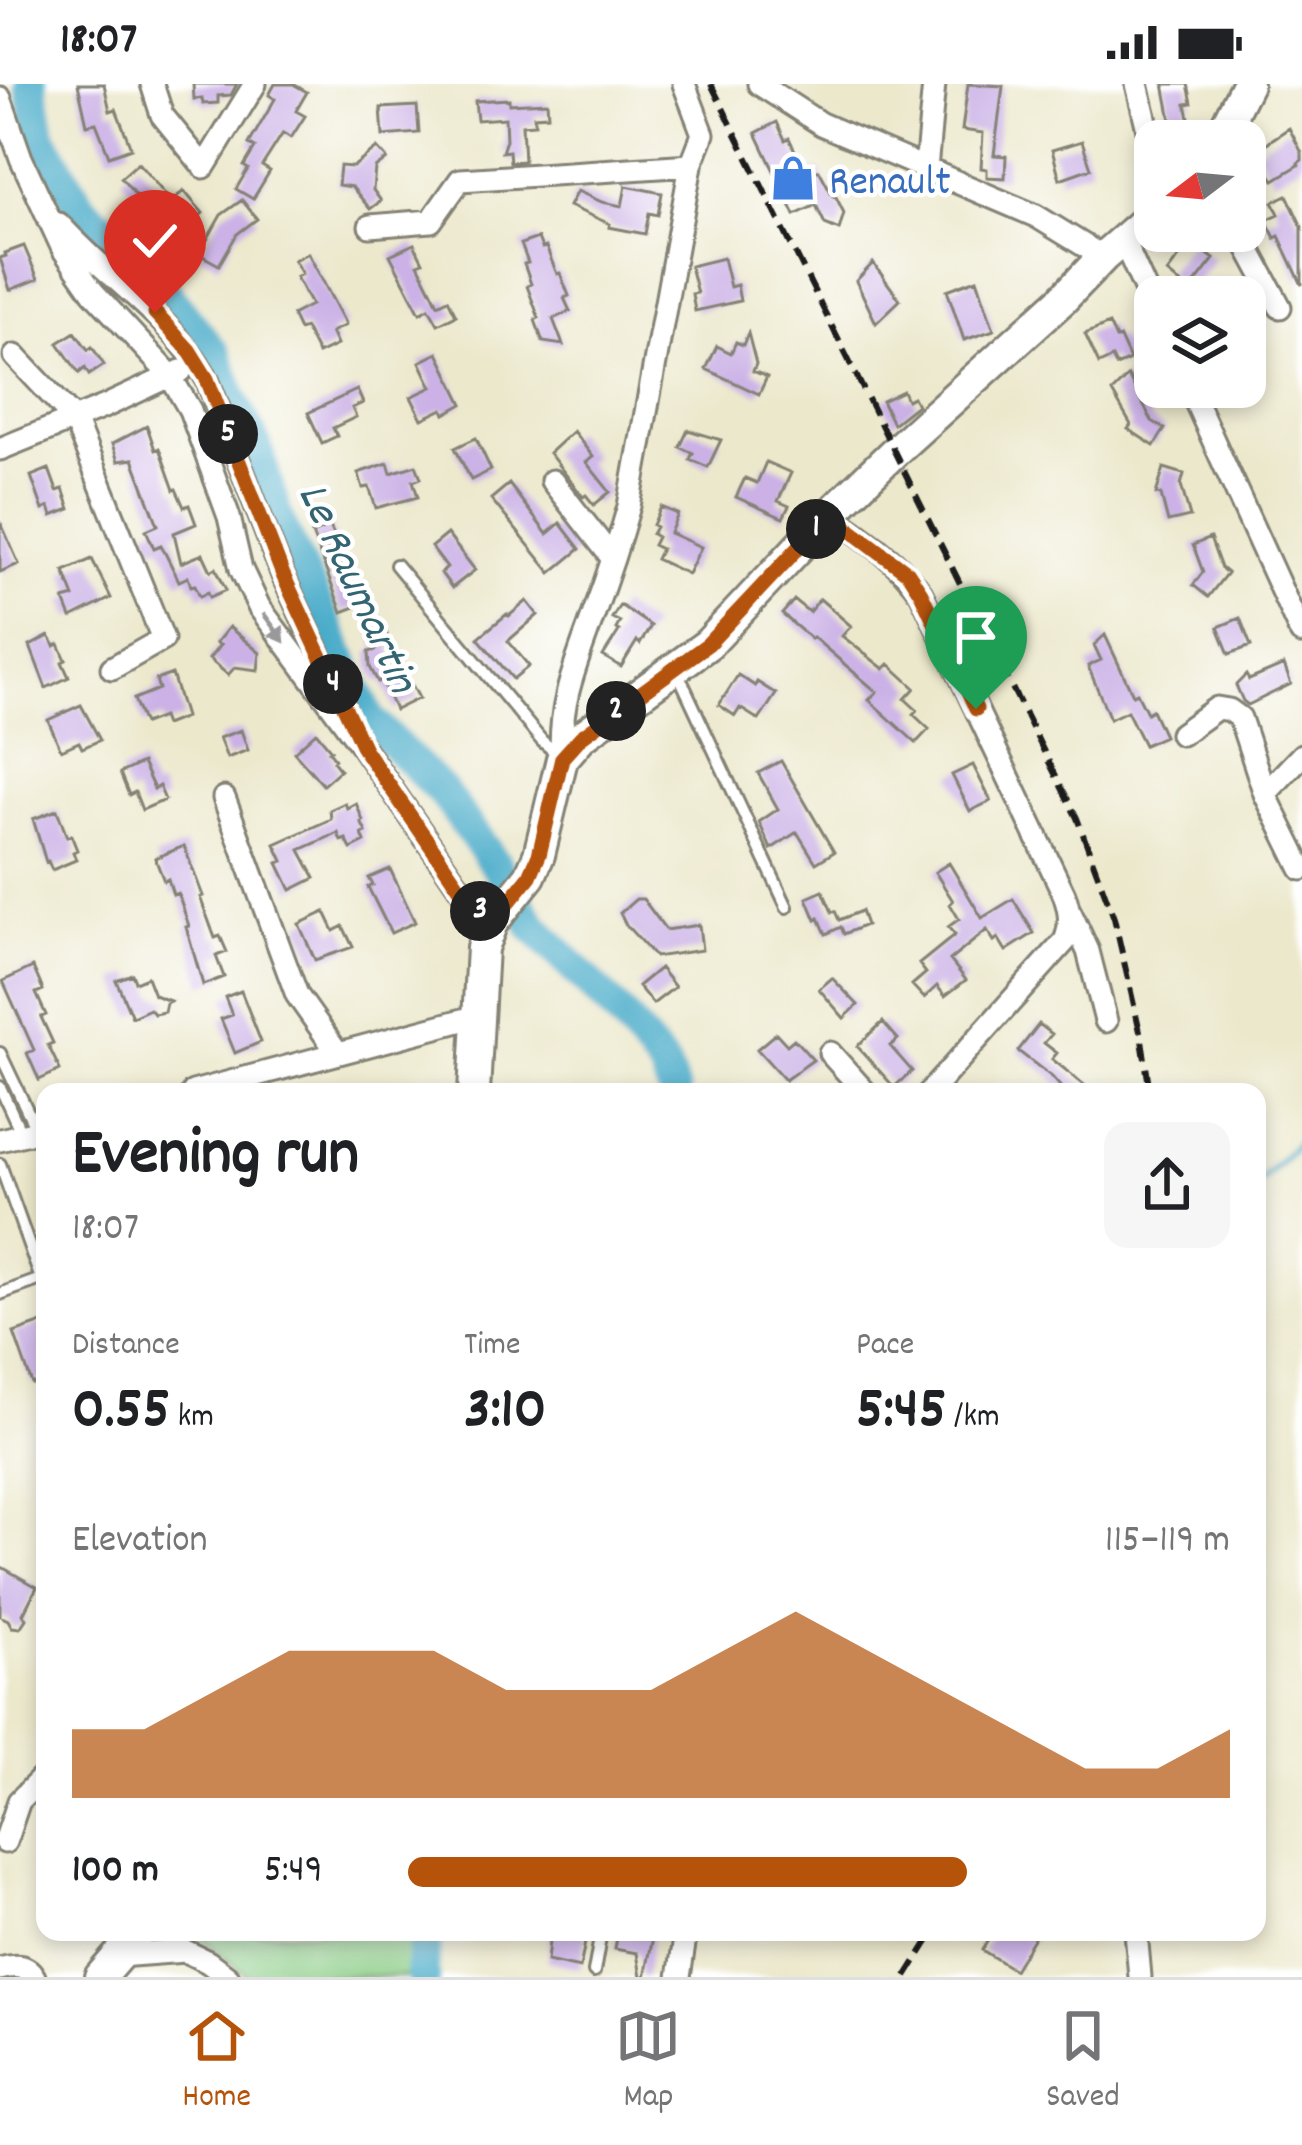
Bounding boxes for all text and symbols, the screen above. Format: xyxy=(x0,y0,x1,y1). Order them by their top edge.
text: 18:07 xyxy=(60,10,137,74)
north arrow xyxy=(1134,120,1266,252)
map controls xyxy=(1134,120,1266,408)
shop icon: Renault xyxy=(768,153,818,203)
place label: Renault xyxy=(829,155,951,215)
pin xyxy=(104,190,206,313)
icon: check xyxy=(122,208,188,274)
button: layers xyxy=(1134,276,1266,408)
pin: 5 xyxy=(198,404,258,464)
text: 5 xyxy=(220,410,236,457)
water label: Le Raumartin xyxy=(278,473,432,706)
pin: 1 xyxy=(786,499,846,559)
text: 1 xyxy=(812,505,820,552)
pin xyxy=(925,586,1027,709)
icon: arrive xyxy=(943,604,1009,670)
one-way arrow xyxy=(262,612,285,644)
pin: 4 xyxy=(303,654,363,714)
text: 4 xyxy=(326,660,340,707)
pin: 2 xyxy=(586,681,646,741)
text: 2 xyxy=(609,687,623,734)
pin: 3 xyxy=(450,881,510,941)
text: 3 xyxy=(473,887,487,934)
text: Evening run xyxy=(72,1111,359,1205)
button: share xyxy=(1104,1122,1230,1248)
text: 18:07 xyxy=(72,1203,139,1258)
text: Distance xyxy=(72,1323,180,1370)
text: Time xyxy=(464,1323,520,1370)
text: Pace xyxy=(856,1323,914,1370)
text: 0.55 xyxy=(72,1370,170,1456)
text: 3:10 xyxy=(464,1370,546,1456)
text: 5:45 xyxy=(856,1370,946,1456)
text: km xyxy=(170,1395,214,1442)
text: /km xyxy=(946,1395,1000,1442)
text: Elevation xyxy=(72,1515,208,1570)
text: 115–119 m xyxy=(1105,1515,1230,1570)
text: 100 m xyxy=(72,1845,159,1900)
text: 5:49 xyxy=(264,1845,323,1900)
tab: Home xyxy=(182,2003,251,2122)
tab: Map xyxy=(615,2003,681,2122)
tab: Saved xyxy=(1046,2003,1120,2122)

